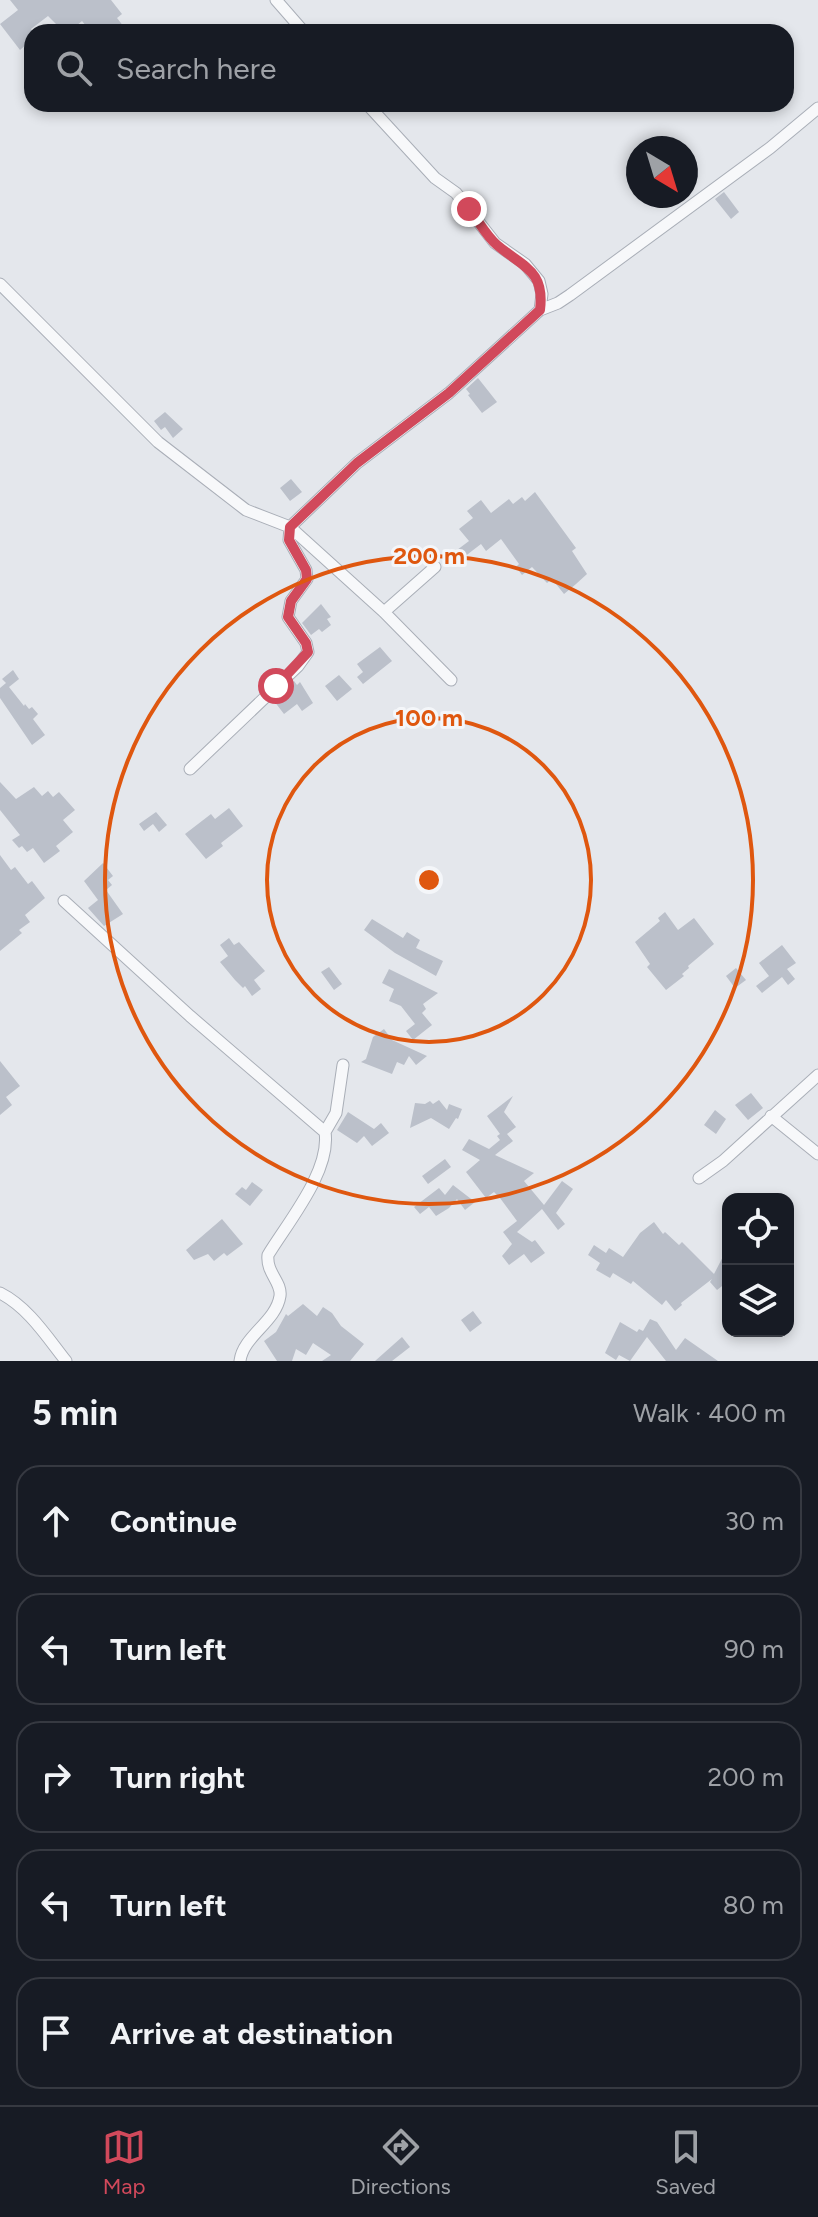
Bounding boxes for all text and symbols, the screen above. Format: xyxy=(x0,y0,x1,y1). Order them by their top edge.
search box xyxy=(24,24,794,112)
icon: search xyxy=(52,46,96,90)
text: Search here xyxy=(116,50,276,87)
north arrow xyxy=(626,136,698,208)
route end xyxy=(451,191,487,227)
text: 200 m xyxy=(393,541,465,570)
route start xyxy=(258,668,294,704)
text: 100 m xyxy=(395,703,463,732)
centre of rings xyxy=(415,866,443,894)
map controls xyxy=(722,1193,794,1337)
button: locate xyxy=(722,1193,794,1265)
button: layers xyxy=(722,1265,794,1337)
text: 5 min xyxy=(32,1393,118,1434)
text: Walk · 400 m xyxy=(633,1397,786,1429)
icon: ahead xyxy=(34,1499,78,1543)
text: Continue xyxy=(110,1503,237,1540)
text: 30 m xyxy=(725,1505,784,1537)
icon: left xyxy=(34,1627,78,1671)
text: Turn left xyxy=(110,1631,227,1668)
text: 90 m xyxy=(724,1633,784,1665)
icon: right xyxy=(34,1755,78,1799)
text: Turn right xyxy=(110,1759,245,1796)
text: 200 m xyxy=(708,1761,784,1793)
icon: left xyxy=(34,1883,78,1927)
text: Turn left xyxy=(110,1887,227,1924)
text: 80 m xyxy=(723,1889,784,1921)
icon: arrive xyxy=(34,2011,78,2055)
text: Arrive at destination xyxy=(110,2015,393,2052)
tab: Map xyxy=(102,2125,146,2200)
tab: Directions xyxy=(351,2125,451,2200)
tab: Saved xyxy=(655,2125,716,2200)

